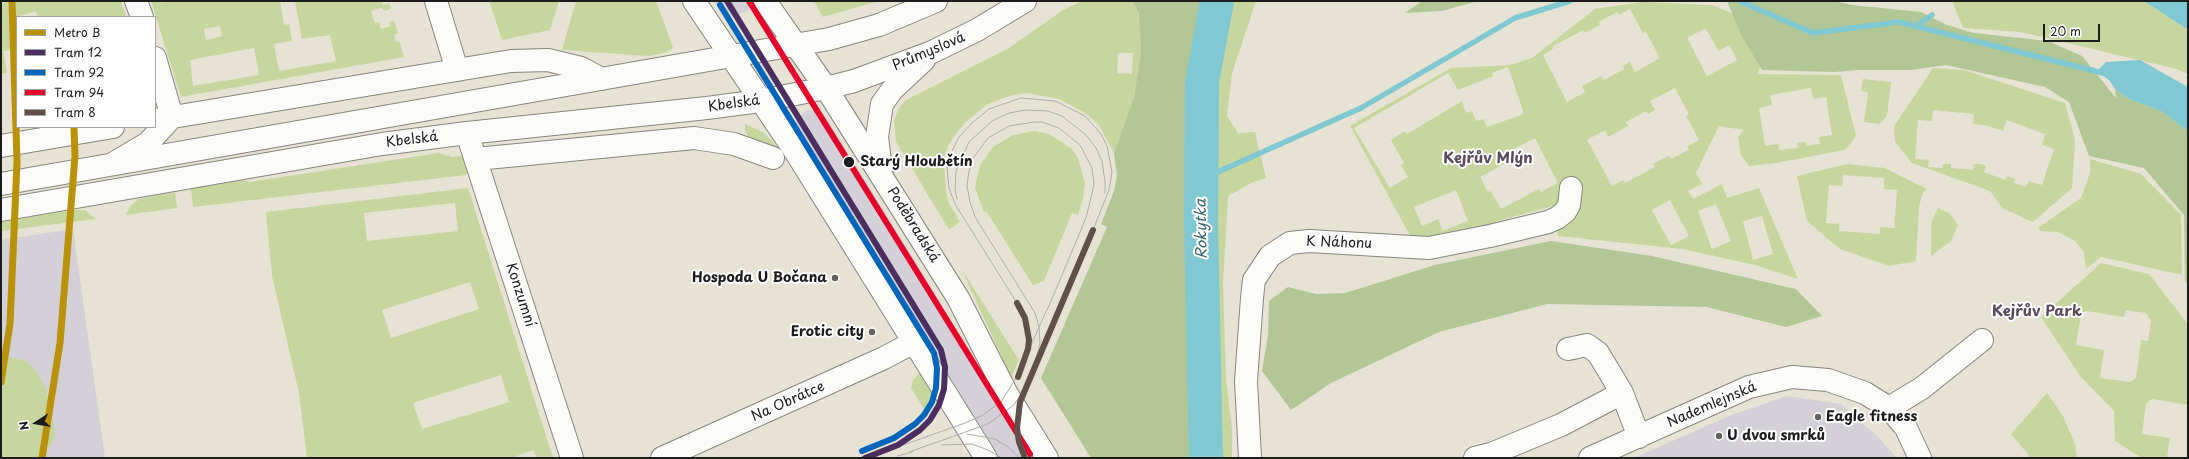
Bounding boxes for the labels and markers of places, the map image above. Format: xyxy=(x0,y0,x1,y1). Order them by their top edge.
place label: Starý Hloubětín xyxy=(860,154,973,170)
marker: Starý Hloubětín xyxy=(842,155,856,169)
place label: Hospoda U Bočana xyxy=(692,270,827,286)
marker: Hospoda U Bočana xyxy=(830,273,840,283)
place label: Erotic city xyxy=(791,324,864,340)
marker: Erotic city xyxy=(867,327,877,337)
place label: Eagle fitness xyxy=(1826,409,1917,425)
marker: Eagle fitness xyxy=(1813,412,1823,422)
place label: U dvou smrků xyxy=(1727,428,1825,444)
marker: U dvou smrků xyxy=(1714,431,1724,441)

